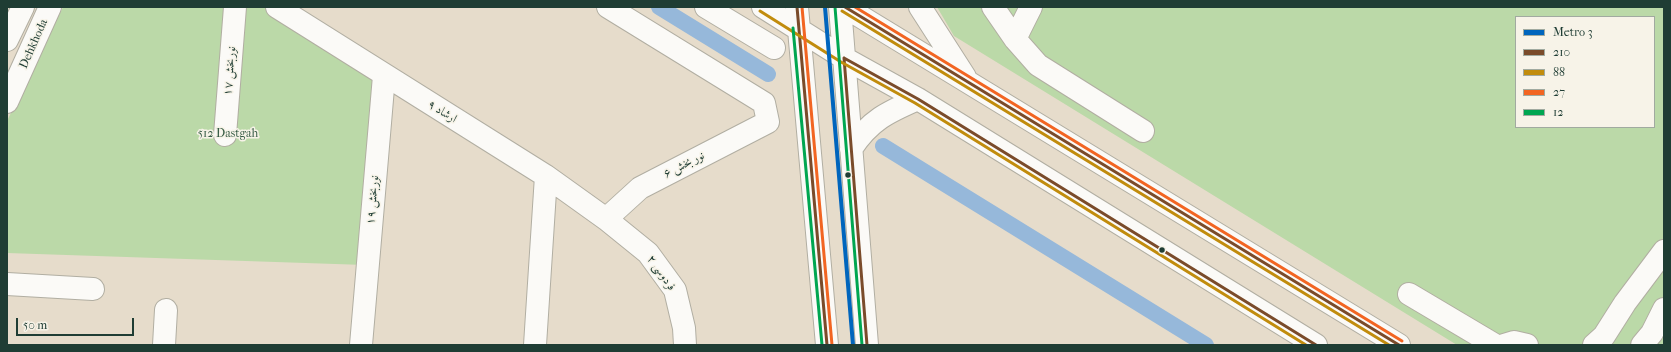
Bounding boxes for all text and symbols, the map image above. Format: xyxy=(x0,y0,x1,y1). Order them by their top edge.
legend xyxy=(1515,16,1655,128)
street label: Dehkhoda xyxy=(17,17,51,71)
text: Metro 3 xyxy=(1553,25,1593,39)
text: 210 xyxy=(1553,45,1570,59)
street label: نوربخش ۱۷ xyxy=(221,46,239,96)
text: 88 xyxy=(1553,65,1565,79)
text: 27 xyxy=(1553,85,1565,99)
street label: ارشاد ۹ xyxy=(425,97,459,127)
text: 12 xyxy=(1553,105,1563,119)
park label: 512 Dastgah xyxy=(198,127,258,141)
street label: نور بخش ۶ xyxy=(661,149,707,181)
unlabelled marker xyxy=(843,170,853,180)
street label: نوربخش ۱۹ xyxy=(364,175,382,225)
unlabelled marker xyxy=(1157,245,1167,255)
street label: فردوسی ۲ xyxy=(644,252,678,294)
scale bar xyxy=(18,310,136,336)
text: 50 m xyxy=(23,318,47,332)

